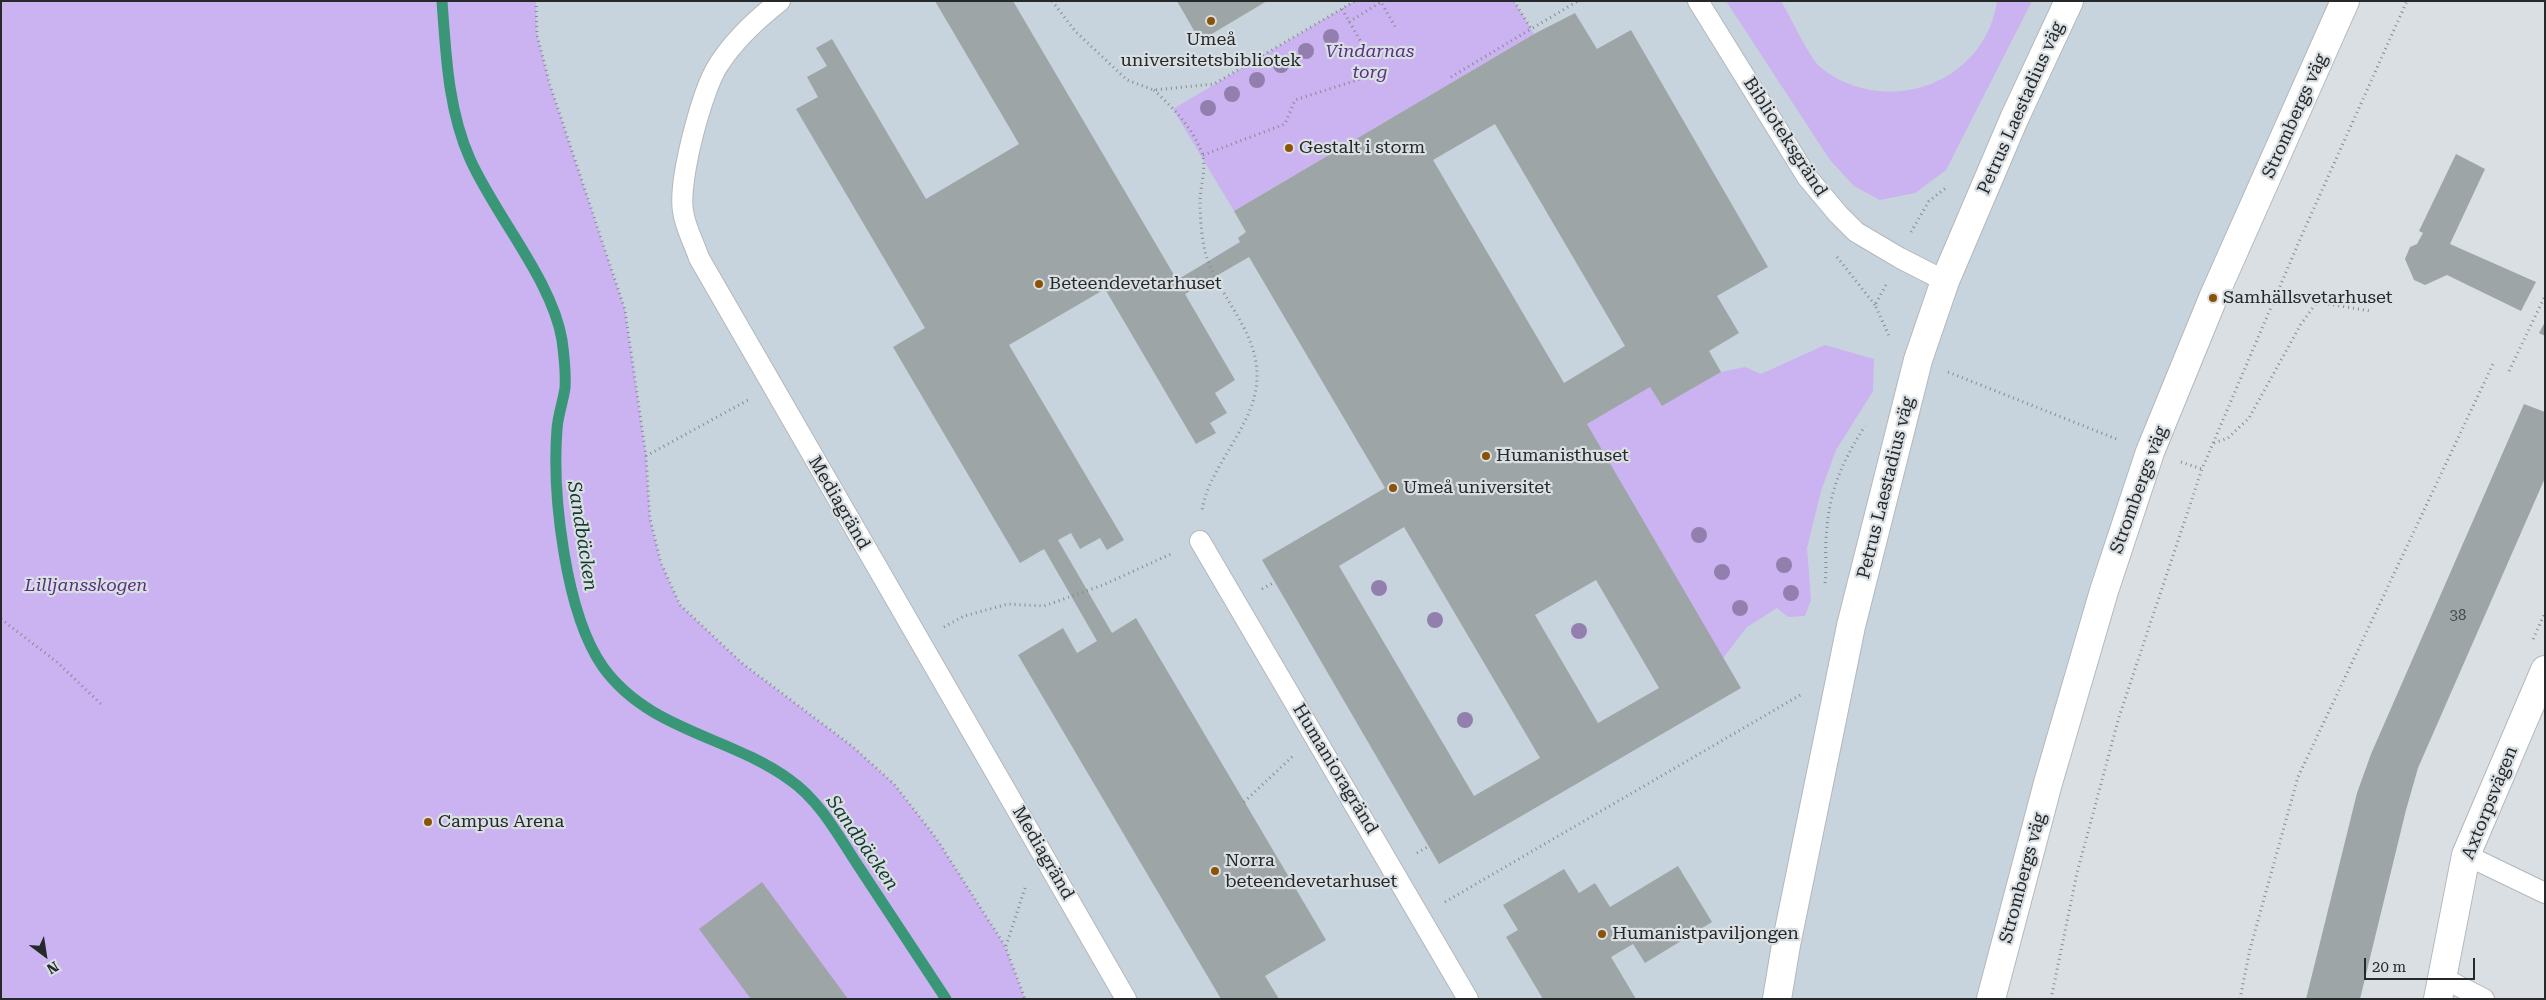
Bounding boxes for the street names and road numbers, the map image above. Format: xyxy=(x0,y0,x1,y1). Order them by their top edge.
street label: Petrus Laestadius väg xyxy=(1973,18,2069,198)
street label: Strombergs väg xyxy=(2258,50,2332,182)
street label: Biblioteksgränd xyxy=(1738,73,1832,201)
street label: Petrus Laestadius väg xyxy=(1853,395,1919,581)
street label: Strombergs väg xyxy=(2106,423,2172,557)
street label: Mediagränd xyxy=(804,452,874,554)
street label: Humanioragränd xyxy=(1288,700,1382,838)
street label: Axtorpsvägen xyxy=(2457,743,2523,863)
street label: Mediagränd xyxy=(1008,802,1078,904)
street label: Strombergs väg xyxy=(1995,810,2051,946)

